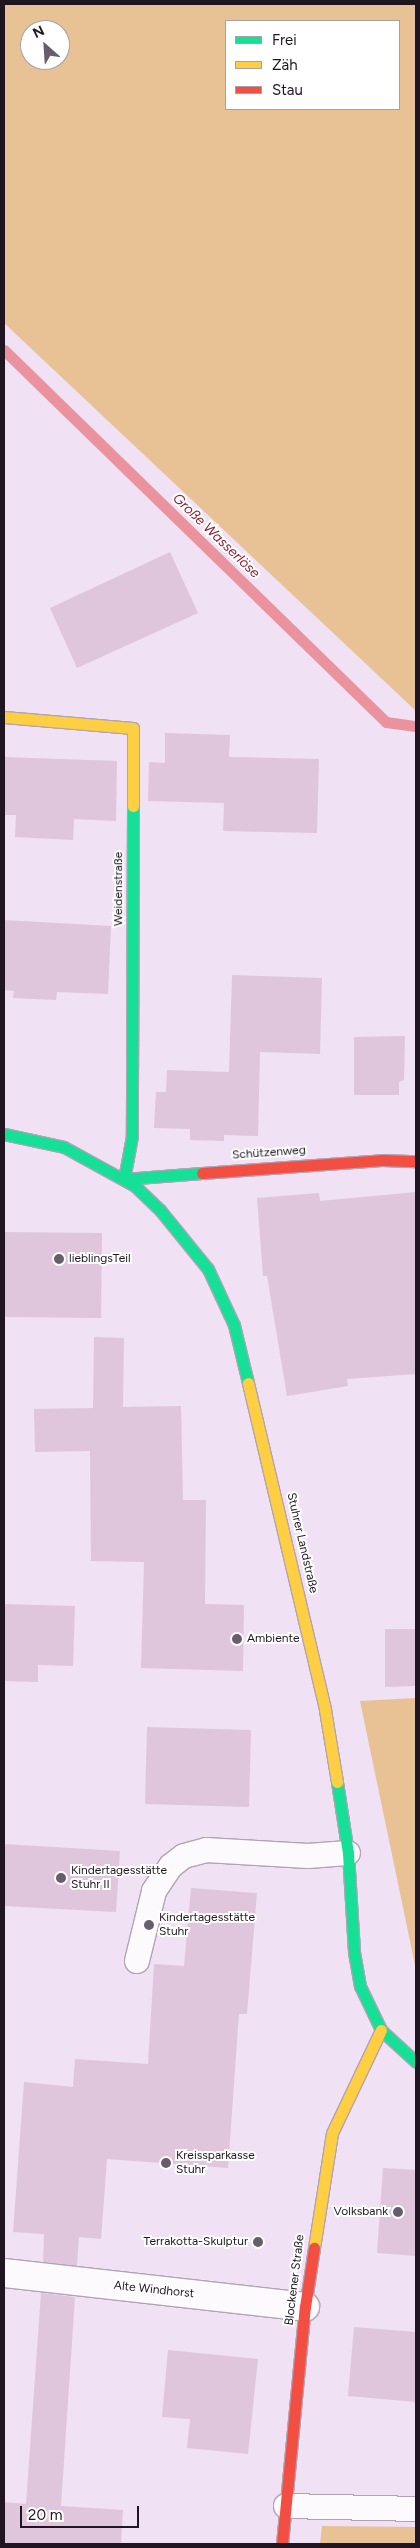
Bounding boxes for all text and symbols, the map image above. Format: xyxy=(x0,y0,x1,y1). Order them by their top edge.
north arrow xyxy=(20,20,70,70)
legend xyxy=(225,20,400,110)
text: N xyxy=(30,22,47,42)
text: Frei xyxy=(272,31,297,49)
text: Zäh xyxy=(272,56,298,74)
text: Stau xyxy=(272,81,303,99)
water label: Große Wasserlöse xyxy=(169,490,263,582)
street label: Weidenstraße xyxy=(112,852,126,926)
street label: Schützenweg xyxy=(232,1143,306,1163)
place label: lieblingsTeil xyxy=(69,1252,131,1266)
marker: lieblingsTeil xyxy=(53,1253,65,1265)
street label: Stuhrer Landstraße xyxy=(283,1491,321,1595)
place label: Ambiente xyxy=(247,1632,299,1646)
marker: Ambiente xyxy=(231,1633,243,1645)
place label: Kindertagesstätte Stuhr II xyxy=(71,1864,167,1892)
marker: Kindertagesstätte Stuhr II xyxy=(55,1872,67,1884)
place label: Kindertagesstätte Stuhr xyxy=(159,1911,255,1939)
marker: Kindertagesstätte Stuhr xyxy=(143,1919,155,1931)
place label: Kreissparkasse Stuhr xyxy=(176,2149,255,2177)
marker: Kreissparkasse Stuhr xyxy=(160,2157,172,2169)
place label: Volksbank xyxy=(333,2205,388,2219)
marker: Volksbank xyxy=(392,2206,404,2218)
street label: Blockener Straße xyxy=(282,2234,308,2326)
place label: Terrakotta-Skulptur xyxy=(144,2235,248,2249)
marker: Terrakotta-Skulptur xyxy=(252,2236,264,2248)
street label: Alte Windhorst xyxy=(113,2279,195,2301)
scale bar xyxy=(22,2496,141,2528)
text: 20 m xyxy=(28,2506,62,2524)

